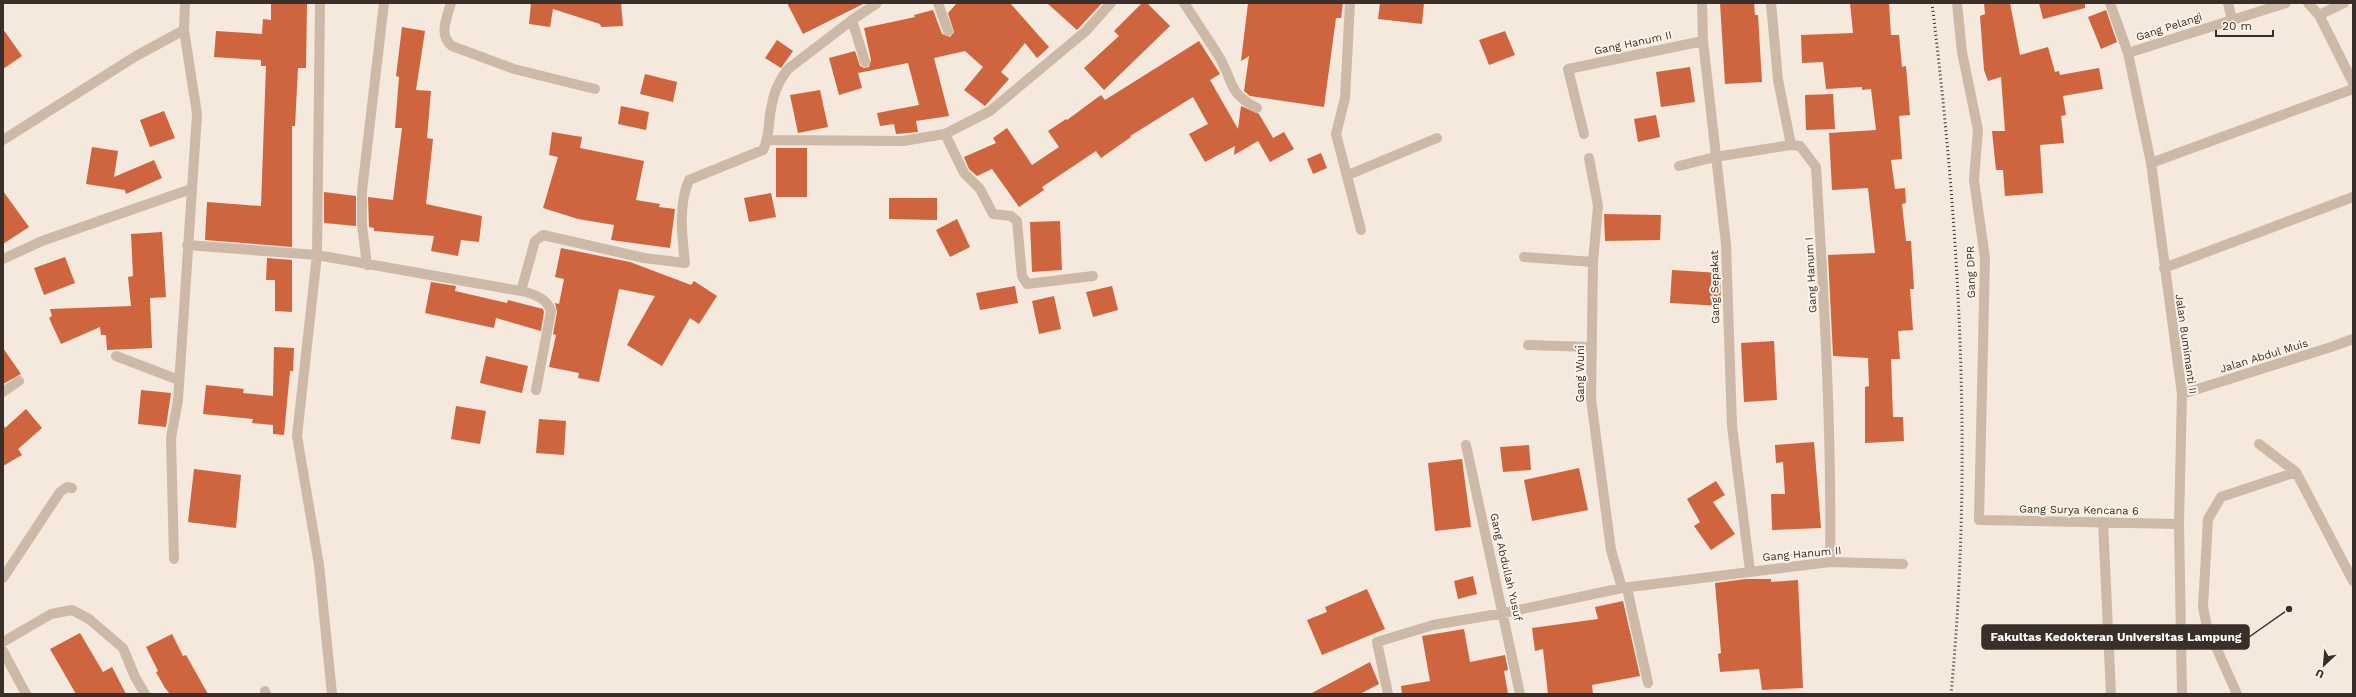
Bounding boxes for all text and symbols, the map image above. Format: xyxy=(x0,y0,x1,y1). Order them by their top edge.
street label: Gang Pelangi xyxy=(2134,10,2204,44)
scale bar xyxy=(2216,12,2273,38)
text: 20 m xyxy=(2222,19,2252,33)
street label: Gang Hanum II xyxy=(1593,28,1673,58)
street label: Gang Hanum I xyxy=(1803,237,1819,313)
street label: Gang DPR xyxy=(1964,246,1978,298)
street label: Gang Sepakat xyxy=(1708,250,1722,324)
street label: Jalan Bumimanti II xyxy=(2173,293,2199,395)
street label: Jalan Abdul Muis xyxy=(2218,336,2310,376)
street label: Gang Wuni xyxy=(1574,345,1587,403)
street label: Gang Surya Kencana 6 xyxy=(2019,502,2139,518)
street label: Gang Abdullah Yusuf xyxy=(1487,512,1525,623)
street label: Gang Hanum II xyxy=(1762,544,1842,564)
callout: Fakultas Kedokteran Universitas Lampung xyxy=(1982,625,2249,649)
text: Fakultas Kedokteran Universitas Lampung xyxy=(1990,630,2242,644)
north arrow xyxy=(2304,645,2344,685)
text: U xyxy=(2313,666,2326,681)

